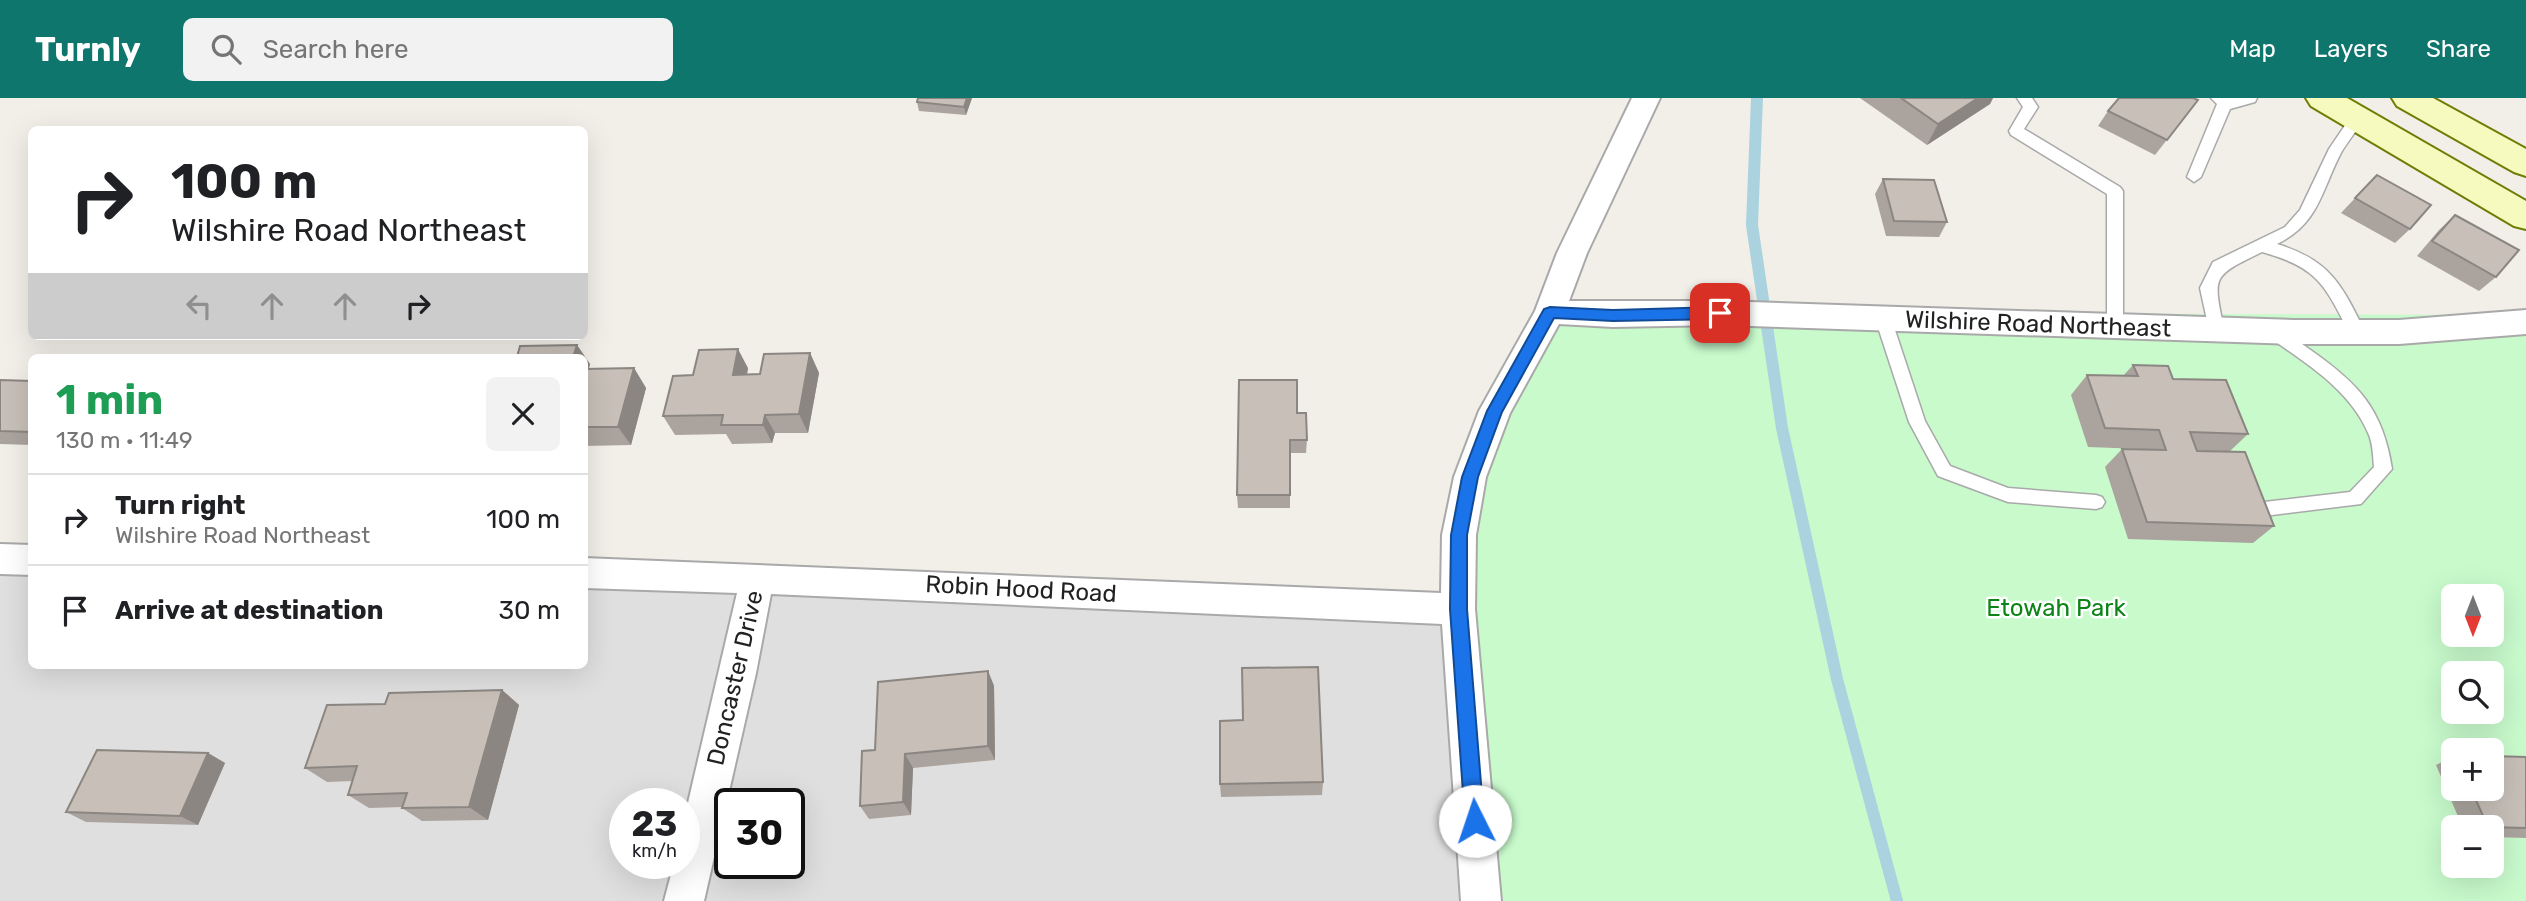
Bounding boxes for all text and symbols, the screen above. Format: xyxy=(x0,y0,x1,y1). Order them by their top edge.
search box xyxy=(183,18,673,81)
text: Turnly xyxy=(35,30,141,69)
icon: search xyxy=(207,30,245,68)
text: Search here xyxy=(263,34,409,65)
text: Map xyxy=(2229,35,2276,63)
text: Layers xyxy=(2314,35,2388,63)
text: Share xyxy=(2426,35,2491,63)
text: 100 m xyxy=(171,152,317,210)
icon: right xyxy=(56,154,147,245)
text: Wilshire Road Northeast xyxy=(171,211,526,249)
pin xyxy=(1690,283,1750,343)
icon: left xyxy=(180,287,218,325)
icon: ahead xyxy=(253,287,291,325)
icon: ahead xyxy=(326,287,364,325)
icon: right xyxy=(399,287,437,325)
icon: arrive xyxy=(1701,294,1739,332)
street label: Wilshire Road Northeast xyxy=(1904,305,2172,343)
text: 1 min xyxy=(56,375,163,425)
button: close xyxy=(486,377,560,451)
text: 130 m · 11:49 xyxy=(56,426,193,454)
text: Turn right xyxy=(115,490,245,521)
icon: right xyxy=(56,501,94,539)
text: 100 m xyxy=(486,504,560,535)
text: Wilshire Road Northeast xyxy=(115,521,370,549)
street label: Robin Hood Road xyxy=(925,570,1117,608)
north arrow xyxy=(2441,584,2504,648)
map controls xyxy=(2441,584,2504,878)
street label: Doncaster Drive xyxy=(701,588,769,768)
icon: arrive xyxy=(56,592,94,630)
park label: Etowah Park xyxy=(1986,594,2126,622)
text: Arrive at destination xyxy=(115,595,383,626)
text: 30 m xyxy=(498,595,560,626)
button: search xyxy=(2441,661,2504,724)
button: + xyxy=(2441,738,2504,801)
position arrow xyxy=(1438,784,1512,858)
speed limit sign: 30 xyxy=(714,788,805,879)
text: 23 xyxy=(632,803,677,845)
button: − xyxy=(2441,815,2504,878)
text: km/h xyxy=(632,840,677,862)

